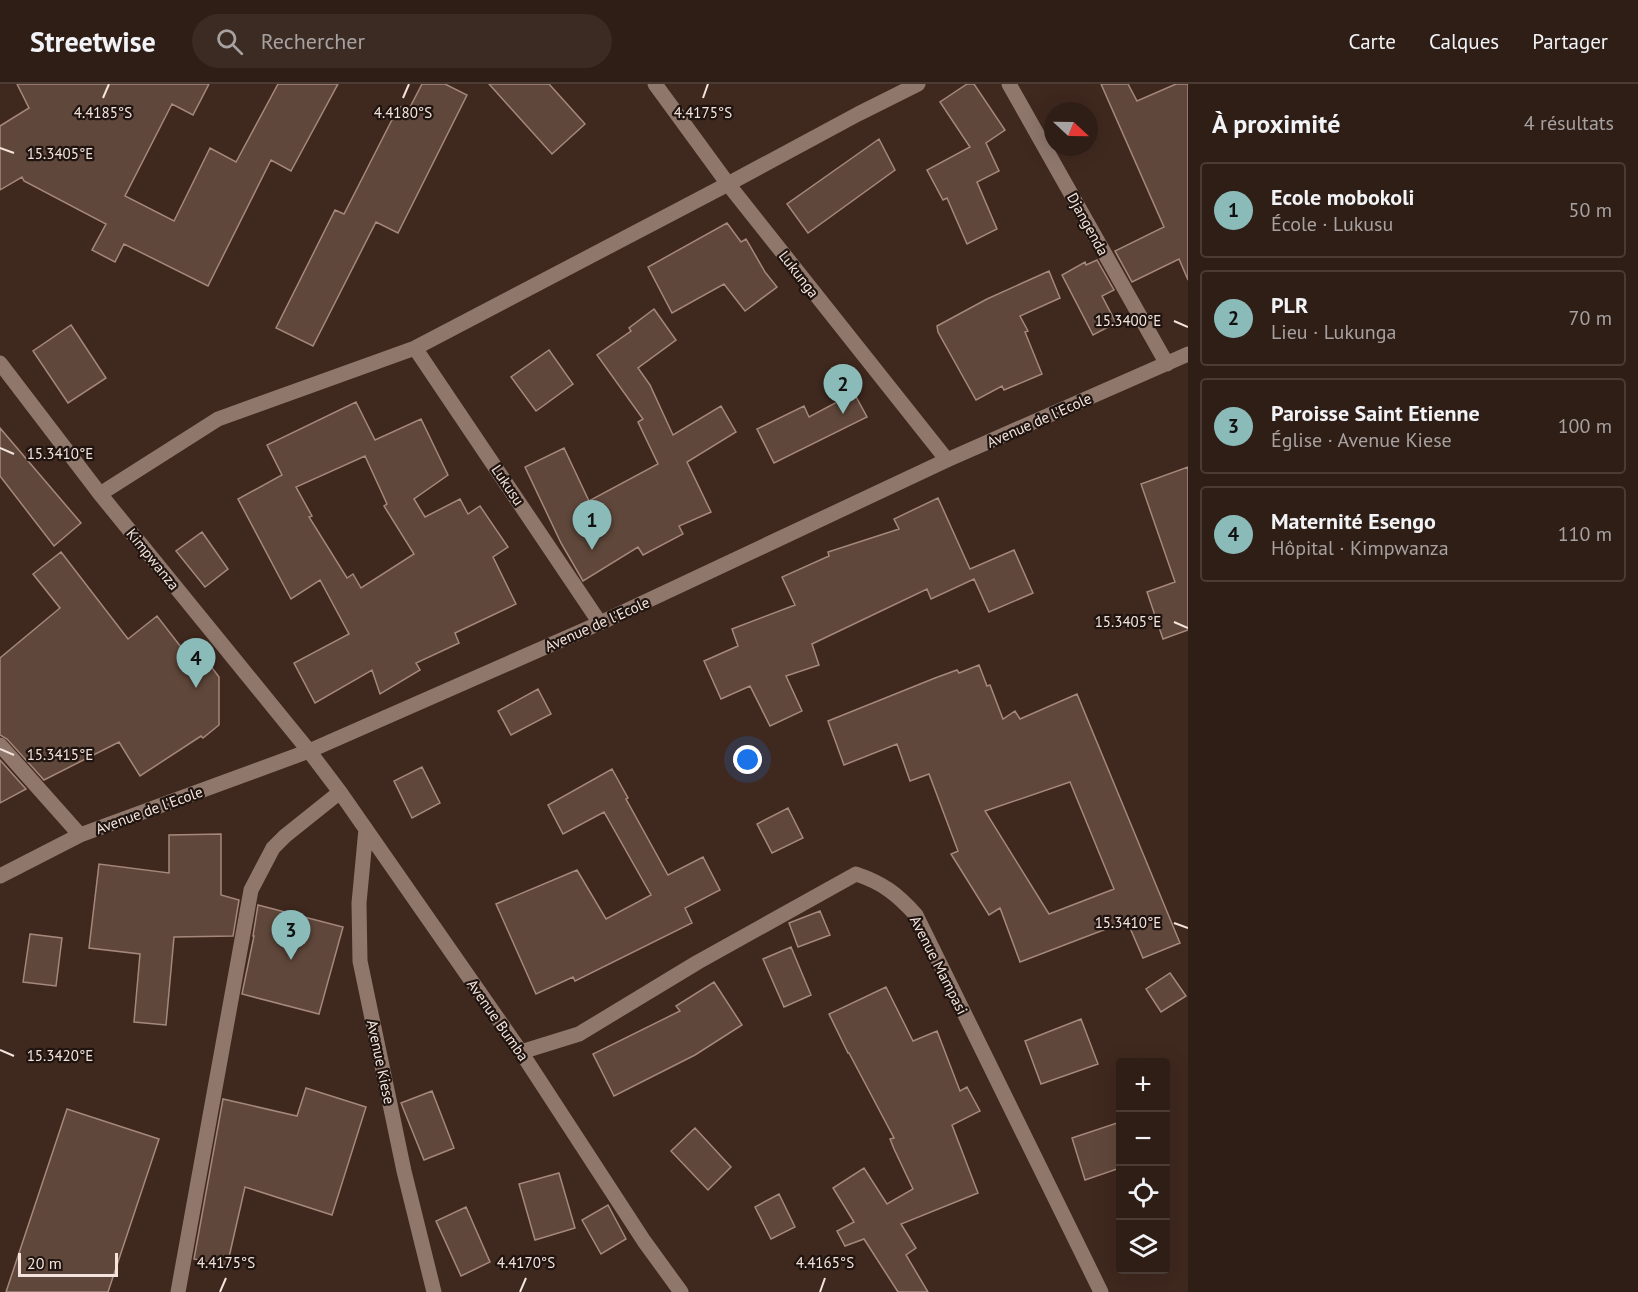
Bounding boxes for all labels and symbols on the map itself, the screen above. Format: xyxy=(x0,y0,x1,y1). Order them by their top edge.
north arrow xyxy=(1044,102,1098,156)
text: 4.4185°S xyxy=(74,103,132,122)
text: 4.4180°S xyxy=(374,103,432,122)
text: 4.4175°S xyxy=(674,103,732,122)
text: 15.3405°E xyxy=(27,144,93,163)
street label: Djangenda xyxy=(1063,189,1113,259)
street label: Lukunga xyxy=(775,247,823,301)
text: 15.3400°E xyxy=(1095,311,1161,330)
pin: 2 xyxy=(824,364,862,414)
street label: Avenue de l'Ecole xyxy=(984,388,1094,452)
text: 15.3410°E xyxy=(27,444,93,463)
street label: Lukusu xyxy=(487,461,529,509)
pin: 1 xyxy=(572,500,612,550)
street label: Kimpwanza xyxy=(122,524,184,594)
street label: Avenue de l'Ecole xyxy=(542,592,652,656)
text: 15.3405°E xyxy=(1095,612,1161,631)
pin: 4 xyxy=(176,638,216,688)
text: 15.3415°E xyxy=(27,745,93,764)
your location xyxy=(733,745,762,774)
street label: Avenue de l'Ecole xyxy=(93,782,205,838)
pin: 3 xyxy=(272,910,310,960)
street label: Avenue Mampasi xyxy=(906,912,972,1018)
text: 15.3410°E xyxy=(1095,913,1161,932)
street label: Avenue Bumba xyxy=(463,975,533,1065)
street label: Avenue Kiese xyxy=(363,1018,399,1106)
text: 15.3420°E xyxy=(27,1046,93,1065)
scale bar xyxy=(18,1250,118,1278)
text: 4.4175°S xyxy=(197,1253,255,1272)
text: 4.4170°S xyxy=(497,1253,555,1272)
text: 4.4165°S xyxy=(796,1253,854,1272)

